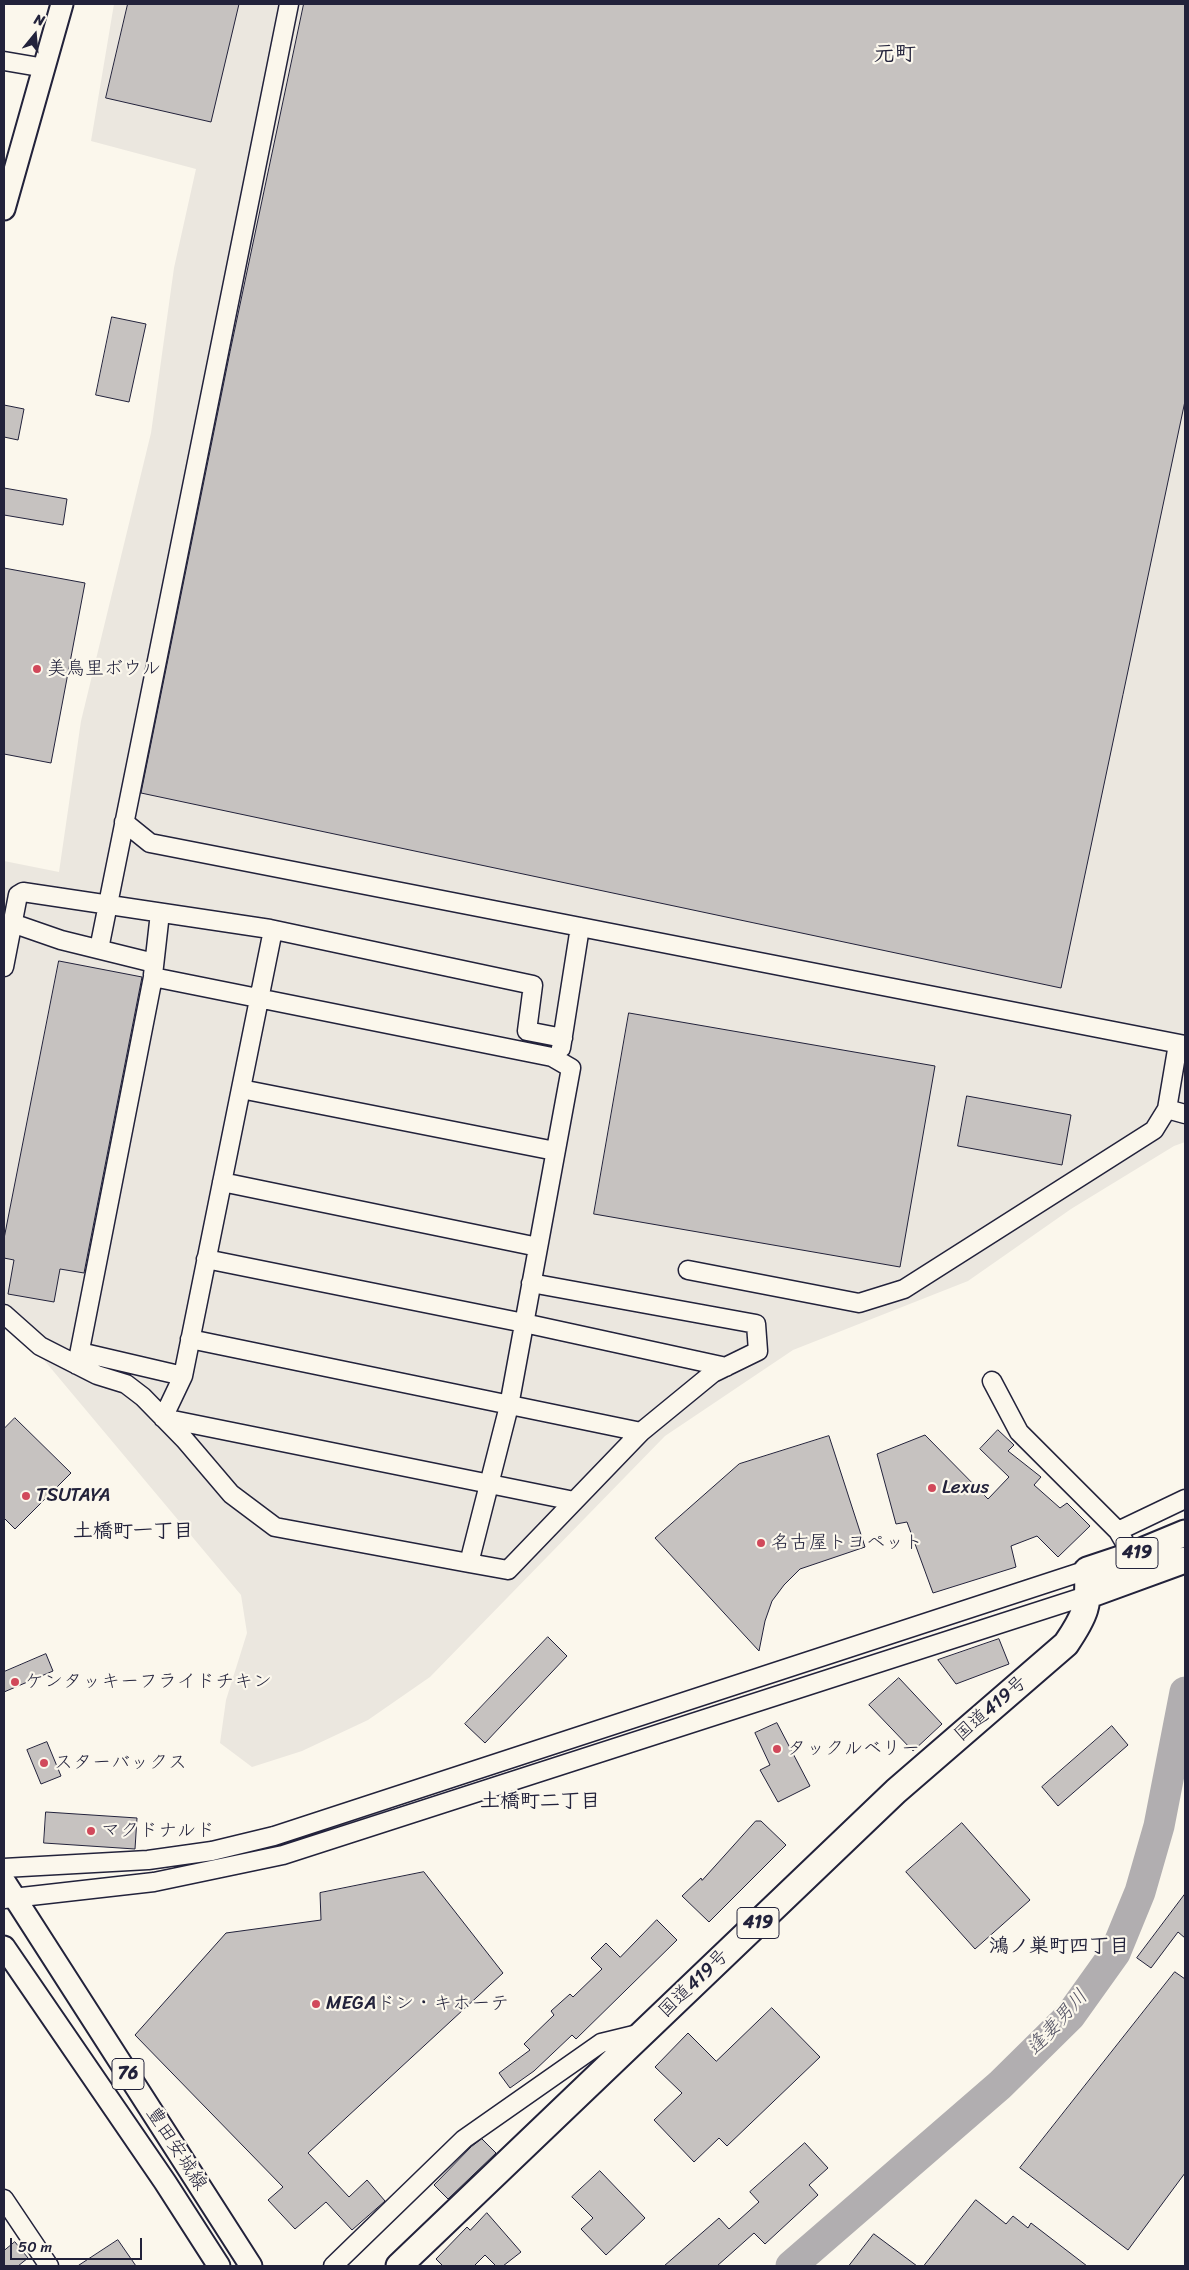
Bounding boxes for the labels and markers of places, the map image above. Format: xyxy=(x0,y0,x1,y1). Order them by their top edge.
place label: 美鳥里ボウル xyxy=(47,658,161,680)
marker: 美鳥里ボウル xyxy=(31,663,43,675)
place label: Lexus xyxy=(942,1477,989,1499)
marker: Lexus xyxy=(926,1482,938,1494)
place label: TSUTAYA xyxy=(36,1485,110,1507)
marker: TSUTAYA xyxy=(20,1490,32,1502)
place label: 名古屋トヨペット xyxy=(771,1532,923,1554)
marker: 名古屋トヨペット xyxy=(755,1537,767,1549)
place label: ケンタッキーフライドチキン xyxy=(25,1671,272,1693)
marker: ケンタッキーフライドチキン xyxy=(9,1676,21,1688)
place label: タックルベリー xyxy=(787,1738,920,1760)
marker: タックルベリー xyxy=(771,1743,783,1755)
place label: スターバックス xyxy=(54,1752,187,1774)
marker: スターバックス xyxy=(38,1757,50,1769)
place label: マクドナルド xyxy=(101,1820,215,1842)
marker: マクドナルド xyxy=(85,1825,97,1837)
place label: MEGAドン・キホーテ xyxy=(326,1993,509,2015)
marker: MEGAドン・キホーテ xyxy=(310,1998,322,2010)

